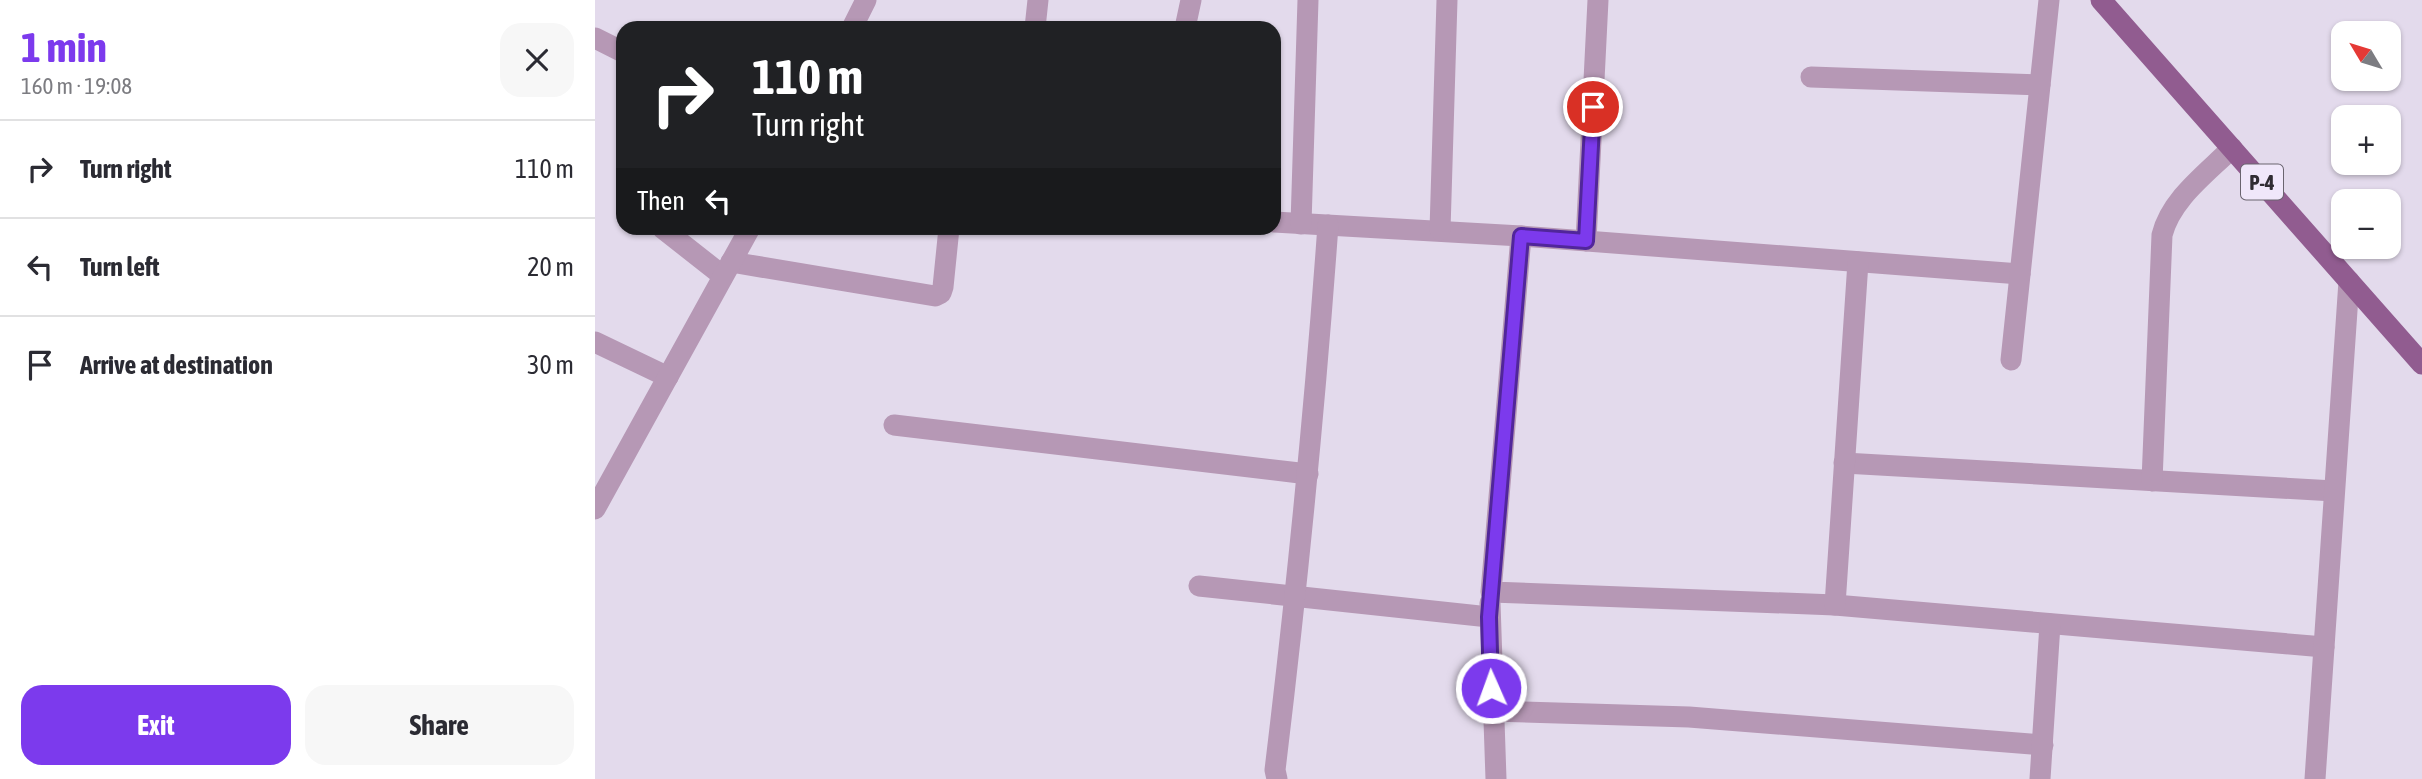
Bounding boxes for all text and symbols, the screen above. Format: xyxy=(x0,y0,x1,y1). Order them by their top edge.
north arrow xyxy=(2331,21,2401,91)
map controls xyxy=(2331,21,2401,259)
text: 1 min xyxy=(21,23,107,71)
button: close xyxy=(500,23,574,97)
text: 110 m xyxy=(752,48,863,104)
icon: right xyxy=(637,49,728,140)
text: 160 m · 19:08 xyxy=(21,73,132,99)
pin xyxy=(1563,77,1623,137)
icon: arrive xyxy=(1574,88,1612,126)
button: + xyxy=(2331,105,2401,175)
text: Turn right xyxy=(752,106,865,143)
icon: right xyxy=(21,150,59,188)
text: Turn right xyxy=(80,154,171,184)
text: 110 m xyxy=(515,154,574,184)
road number: P-4 xyxy=(2241,164,2283,200)
icon: left xyxy=(699,182,737,220)
text: Then xyxy=(637,186,685,216)
button: − xyxy=(2331,189,2401,259)
icon: left xyxy=(21,248,59,286)
text: Turn left xyxy=(80,252,160,282)
text: 20 m xyxy=(527,252,574,282)
icon: arrive xyxy=(21,346,59,384)
text: Arrive at destination xyxy=(80,350,273,380)
text: 30 m xyxy=(527,350,574,380)
position arrow xyxy=(1454,651,1528,725)
button: Exit xyxy=(21,685,291,765)
button: Share xyxy=(305,685,574,765)

